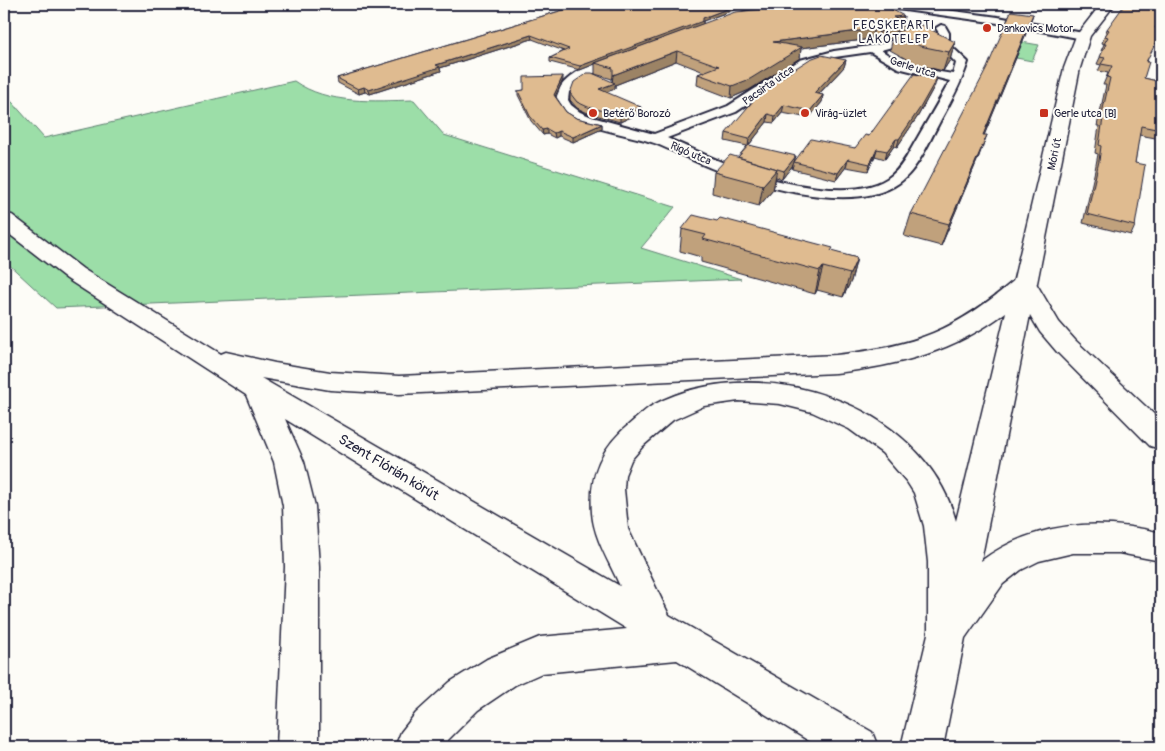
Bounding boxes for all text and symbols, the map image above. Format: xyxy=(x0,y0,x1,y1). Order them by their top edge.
district label: FECSKEPARTI LAKÓTELEP xyxy=(853,18,935,47)
marker: Dankovics Motor xyxy=(981,22,993,34)
place label: Dankovics Motor xyxy=(997,22,1073,35)
street label: Gerle utca xyxy=(888,54,938,81)
street label: Pacsirta utca xyxy=(740,63,796,108)
marker: Betérő Borozó xyxy=(587,107,599,119)
place label: Betérő Borozó xyxy=(603,107,671,120)
marker: Virág-üzlet xyxy=(799,107,811,119)
place label: Virág-üzlet xyxy=(815,107,867,120)
marker: Gerle utca [B] xyxy=(1038,107,1050,119)
place label: Gerle utca [B] xyxy=(1054,107,1117,120)
street label: Móri út xyxy=(1045,136,1064,171)
street label: Rigó utca xyxy=(669,139,713,168)
street label: Szent Flórián körút xyxy=(335,431,442,504)

